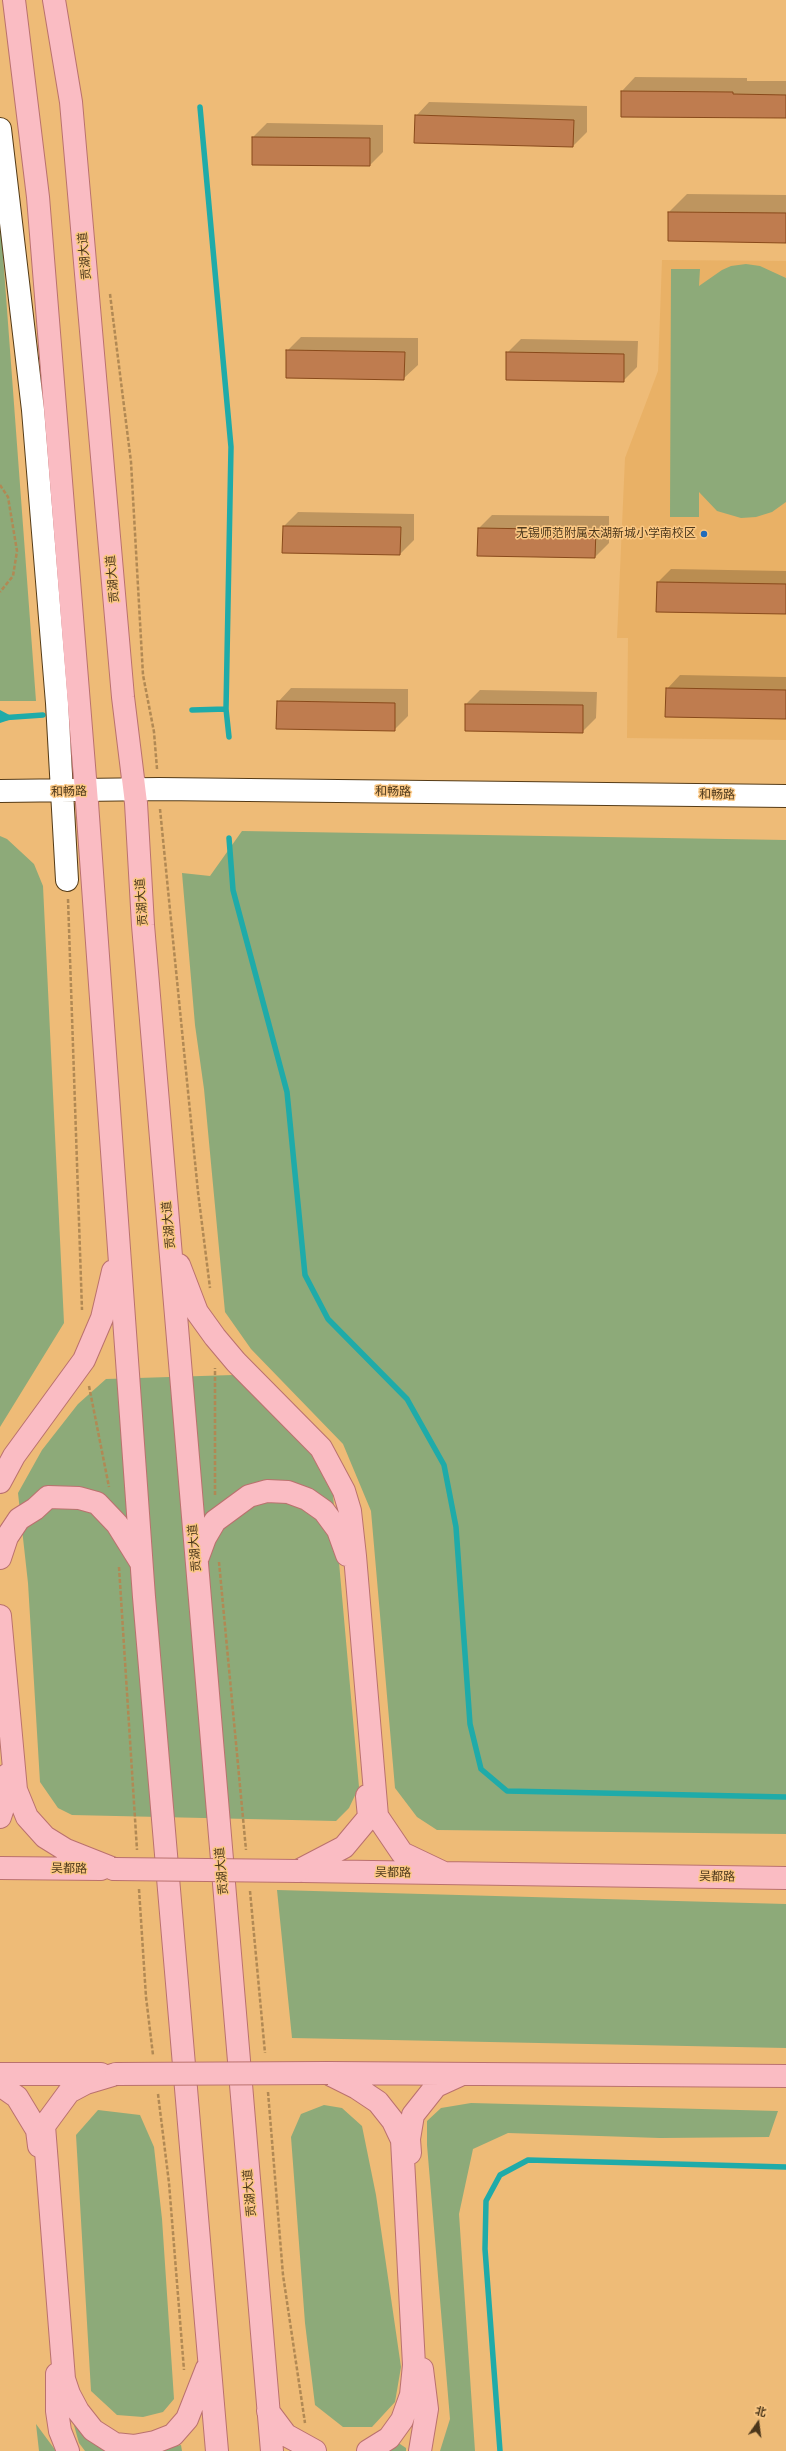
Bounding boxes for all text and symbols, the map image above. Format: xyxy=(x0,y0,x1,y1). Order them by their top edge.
street label: 贡湖大道 xyxy=(76,231,94,281)
place label: 无锡师范附属太湖新城小学南校区 xyxy=(516,527,696,541)
marker: 无锡师范附属太湖新城小学南校区 xyxy=(699,529,709,539)
street label: 贡湖大道 xyxy=(104,554,122,604)
street label: 和畅路 xyxy=(51,784,87,800)
street label: 和畅路 xyxy=(375,784,411,800)
street label: 和畅路 xyxy=(699,787,735,803)
street label: 贡湖大道 xyxy=(133,878,151,926)
street label: 贡湖大道 xyxy=(160,1200,178,1250)
street label: 贡湖大道 xyxy=(186,1523,204,1573)
street label: 贡湖大道 xyxy=(213,1846,231,1896)
street label: 吴都路 xyxy=(51,1861,87,1877)
street label: 吴都路 xyxy=(375,1865,411,1881)
street label: 吴都路 xyxy=(699,1869,735,1885)
street label: 贡湖大道 xyxy=(241,2168,259,2218)
text: 北 xyxy=(754,2402,768,2419)
north arrow xyxy=(738,2403,778,2443)

